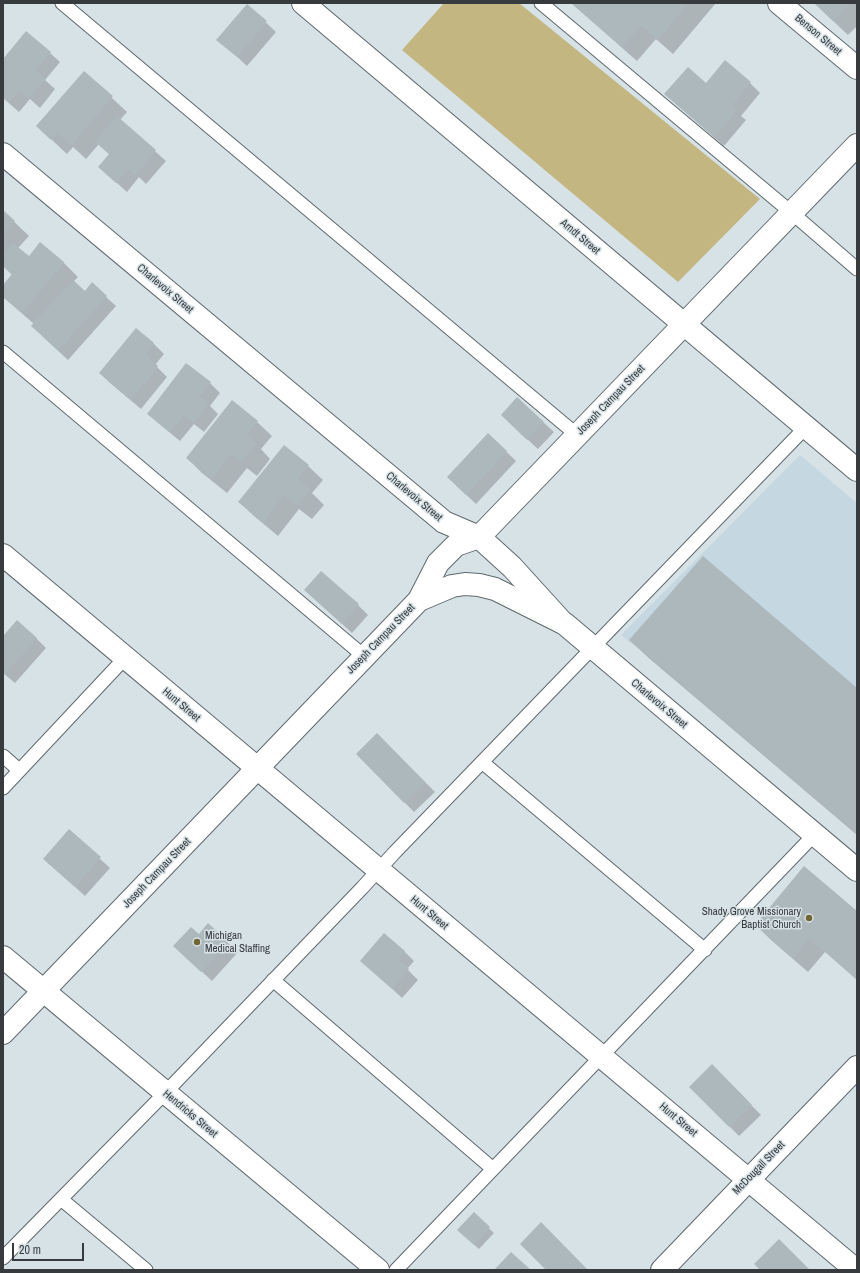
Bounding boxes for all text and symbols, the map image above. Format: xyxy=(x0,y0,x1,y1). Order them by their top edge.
street label: Benson Street xyxy=(792,12,844,58)
street label: Arndt Street xyxy=(557,216,603,258)
street label: Charlevoix Street xyxy=(134,262,196,316)
street label: Joseph Campau Street xyxy=(574,362,648,438)
street label: Charlevoix Street xyxy=(383,470,445,524)
street label: Joseph Campau Street xyxy=(344,601,418,677)
street label: Charlevoix Street xyxy=(628,677,690,731)
street label: Hunt Street xyxy=(159,685,203,725)
street label: Joseph Campau Street xyxy=(120,835,194,911)
street label: Hunt Street xyxy=(407,893,451,933)
place label: Shady Grove Missionary Baptist Church xyxy=(702,905,801,931)
marker: Shady Grove Missionary Baptist Church xyxy=(804,913,814,923)
place label: Michigan Medical Staffing xyxy=(205,929,270,955)
marker: Michigan Medical Staffing xyxy=(192,937,202,947)
street label: Hendricks Street xyxy=(160,1087,220,1141)
street label: Hunt Street xyxy=(656,1100,700,1140)
street label: McDougall Street xyxy=(730,1139,788,1197)
scale bar xyxy=(14,1235,86,1261)
text: 20 m xyxy=(19,1242,41,1258)

